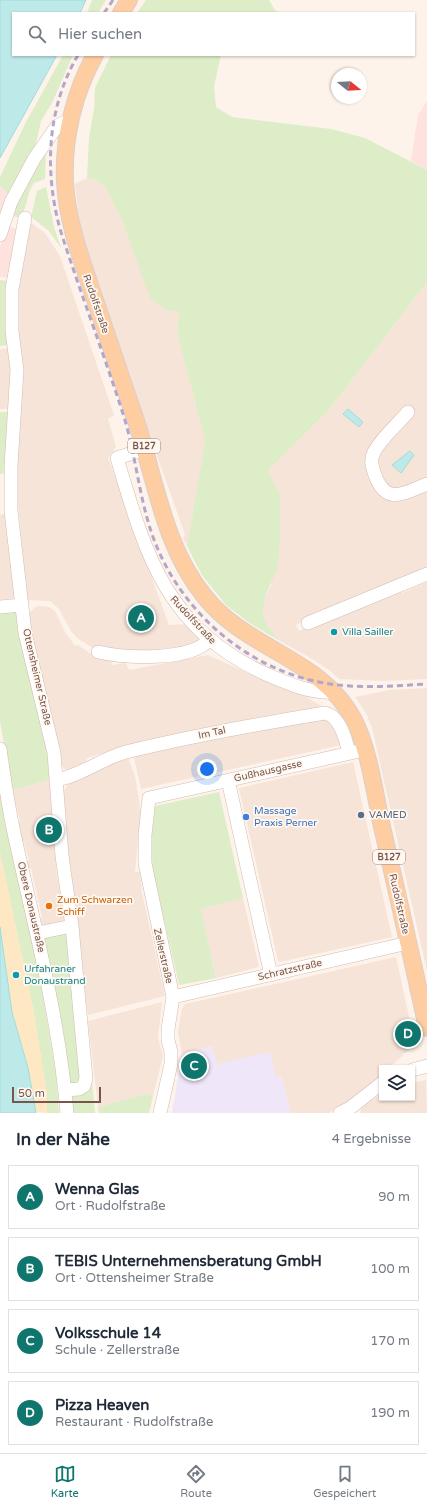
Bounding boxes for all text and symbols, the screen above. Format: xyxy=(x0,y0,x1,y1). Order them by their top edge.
search box xyxy=(12,12,415,56)
icon: search xyxy=(26,23,48,45)
text: Hier suchen xyxy=(58,25,142,43)
north arrow xyxy=(331,68,367,104)
street label: Rudolfstraße xyxy=(80,273,112,335)
road number: B127 xyxy=(128,439,160,453)
street label: Rudolfstraße xyxy=(168,593,219,647)
pin: A xyxy=(128,603,154,633)
place label: Villa Sailler xyxy=(342,626,393,638)
marker: Villa Sailler xyxy=(329,627,339,637)
street label: Ottensheimer Straße xyxy=(20,628,54,727)
street label: Im Tal xyxy=(197,724,227,742)
street label: Gußhausgasse xyxy=(233,757,304,785)
your location xyxy=(197,759,217,779)
place label: Massage Praxis Perner xyxy=(254,805,317,829)
place label: VAMED xyxy=(369,809,407,821)
marker: VAMED xyxy=(356,810,366,820)
marker: Massage Praxis Perner xyxy=(241,812,251,822)
pin: B xyxy=(36,815,62,845)
road number: B127 xyxy=(373,850,405,864)
street label: Obere Donaustraße xyxy=(15,860,47,954)
street label: Rudolfstraße xyxy=(386,873,412,936)
place label: Zum Schwarzen Schiff xyxy=(57,894,133,918)
marker: Zum Schwarzen Schiff xyxy=(44,901,54,911)
street label: Zellerstraße xyxy=(151,927,175,985)
street label: Schratzstraße xyxy=(257,957,324,983)
place label: Urfahraner Donaustrand xyxy=(24,963,86,987)
marker: Urfahraner Donaustrand xyxy=(11,970,21,980)
pin: D xyxy=(395,1019,421,1049)
pin: C xyxy=(181,1051,207,1081)
map controls xyxy=(379,1065,415,1101)
button: layers xyxy=(379,1065,415,1101)
scale bar xyxy=(12,1085,101,1104)
text: 50 m xyxy=(18,1087,45,1100)
text: In der Nähe xyxy=(16,1129,110,1150)
text: 4 Ergebnisse xyxy=(332,1131,411,1147)
text: Wenna Glas xyxy=(55,1180,139,1198)
text: A xyxy=(25,1189,35,1205)
text: 90 m xyxy=(378,1189,410,1205)
text: Ort · Rudolfstraße xyxy=(55,1198,166,1214)
text: TEBIS Unternehmensberatung GmbH xyxy=(55,1252,322,1270)
text: B xyxy=(25,1261,35,1277)
text: 100 m xyxy=(370,1261,410,1277)
text: Ort · Ottensheimer Straße xyxy=(55,1270,214,1286)
text: Volksschule 14 xyxy=(55,1324,161,1342)
text: C xyxy=(25,1333,35,1349)
text: 170 m xyxy=(370,1333,410,1349)
text: Schule · Zellerstraße xyxy=(55,1342,180,1358)
text: Pizza Heaven xyxy=(55,1396,149,1414)
text: D xyxy=(25,1405,35,1421)
text: 190 m xyxy=(370,1405,410,1421)
text: Restaurant · Rudolfstraße xyxy=(55,1414,213,1430)
tab: Karte xyxy=(51,1463,79,1500)
tab: Route xyxy=(180,1463,212,1500)
tab: Gespeichert xyxy=(313,1463,376,1500)

